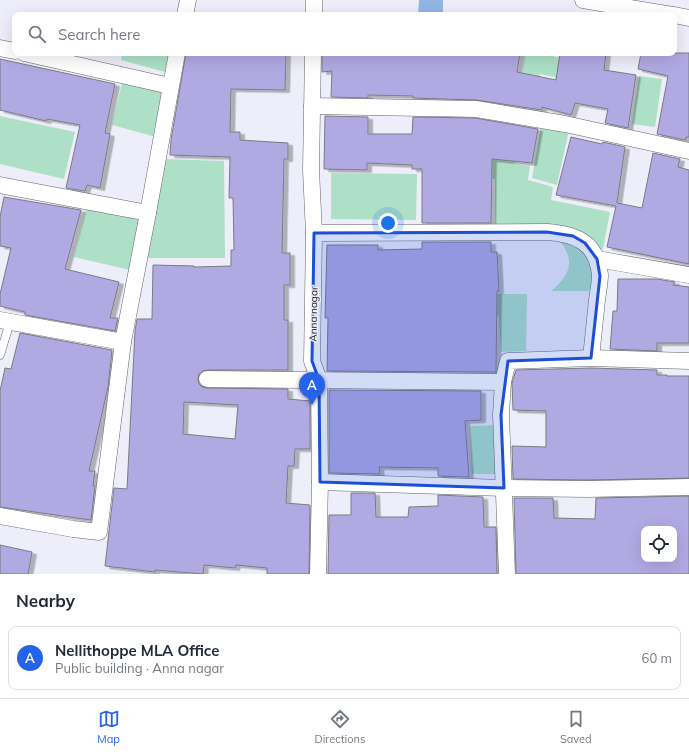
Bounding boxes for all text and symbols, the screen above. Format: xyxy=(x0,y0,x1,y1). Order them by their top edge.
search box xyxy=(12,12,677,56)
icon: search xyxy=(26,23,48,45)
text: Search here xyxy=(58,25,140,44)
your location xyxy=(378,213,398,233)
street label: Anna nagar xyxy=(307,286,320,342)
pin: A xyxy=(299,372,325,405)
map controls xyxy=(641,526,677,562)
button: locate xyxy=(641,526,677,562)
text: Nearby xyxy=(16,590,75,611)
text: Nellithoppe MLA Office xyxy=(55,641,219,660)
text: A xyxy=(25,650,35,666)
text: 60 m xyxy=(642,650,672,666)
text: Public building · Anna nagar xyxy=(55,660,224,676)
tab: Map xyxy=(97,708,120,746)
tab: Directions xyxy=(315,708,365,746)
tab: Saved xyxy=(560,708,592,746)

